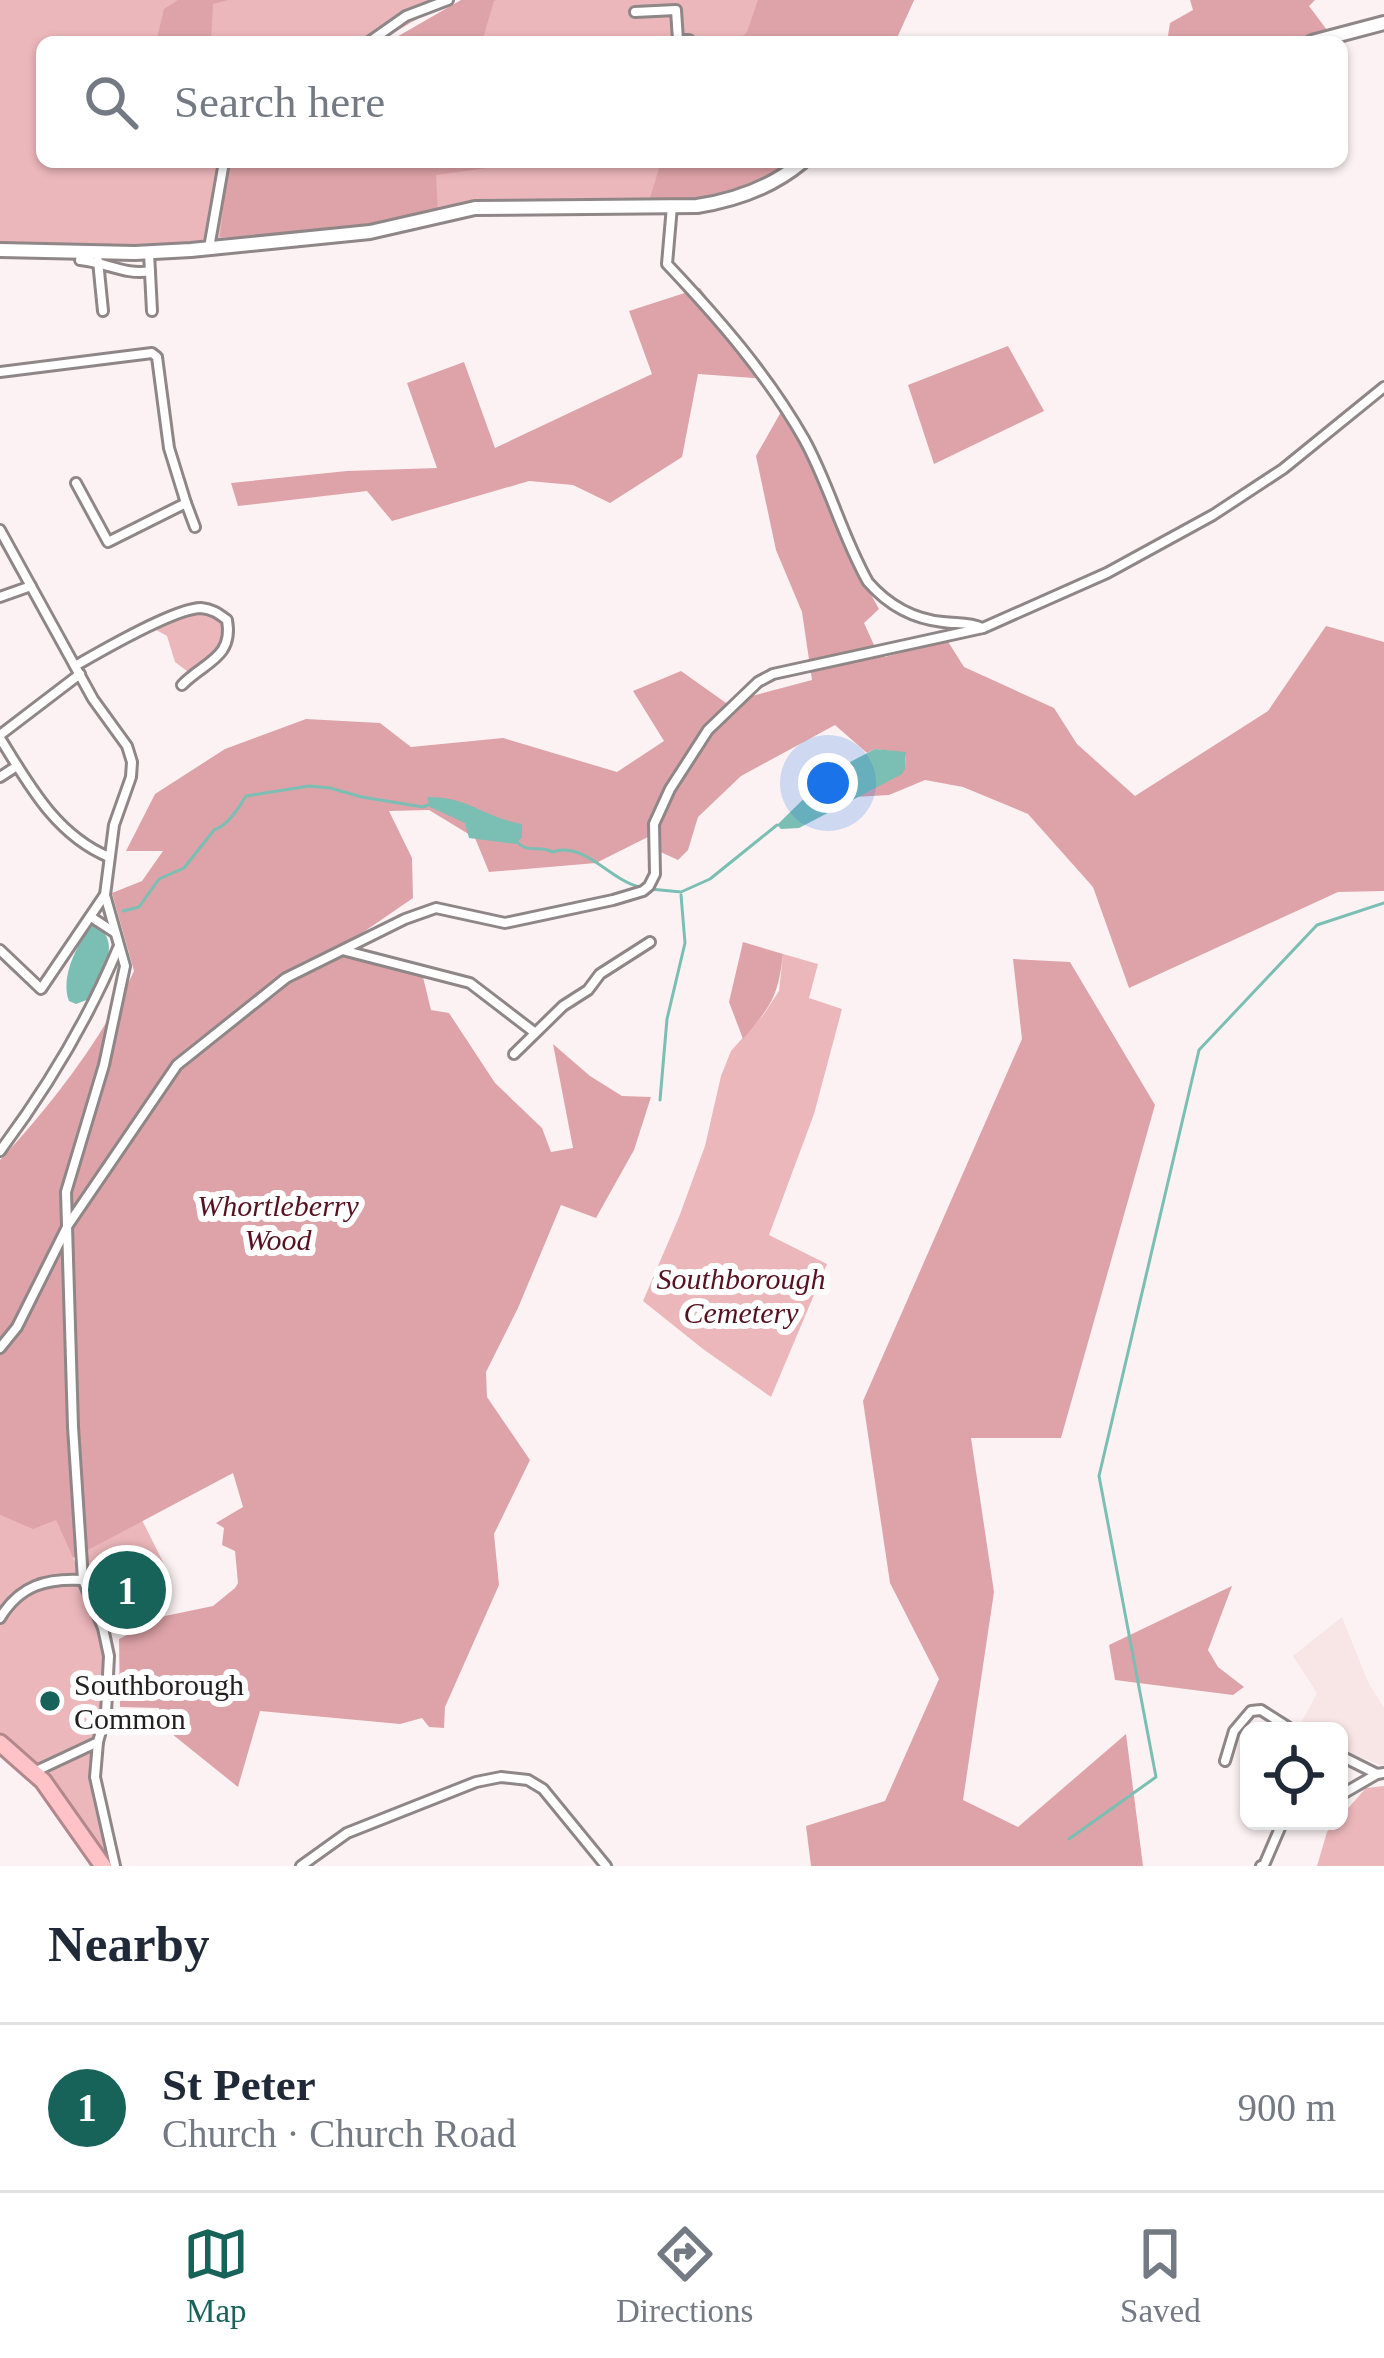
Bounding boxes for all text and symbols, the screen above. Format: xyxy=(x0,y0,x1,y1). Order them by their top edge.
search box xyxy=(36,36,1348,168)
icon: search xyxy=(78,69,144,135)
text: Search here xyxy=(174,77,385,127)
your location xyxy=(798,753,858,813)
park label: Whortleberry Wood xyxy=(197,1189,359,1256)
park label: Southborough Cemetery xyxy=(657,1262,825,1329)
pin: 1 xyxy=(88,1545,166,1635)
place label: Southborough Common xyxy=(74,1668,244,1735)
marker: Southborough Common xyxy=(37,1688,63,1714)
map controls xyxy=(1240,1722,1348,1830)
button: locate xyxy=(1240,1722,1348,1830)
text: Nearby xyxy=(48,1916,209,1972)
text: St Peter xyxy=(162,2060,316,2110)
text: 1 xyxy=(77,2086,97,2129)
text: 900 m xyxy=(1237,2086,1336,2129)
text: Church · Church Road xyxy=(162,2112,516,2155)
tab: Map xyxy=(183,2221,249,2330)
tab: Directions xyxy=(616,2221,753,2330)
tab: Saved xyxy=(1120,2221,1201,2330)

